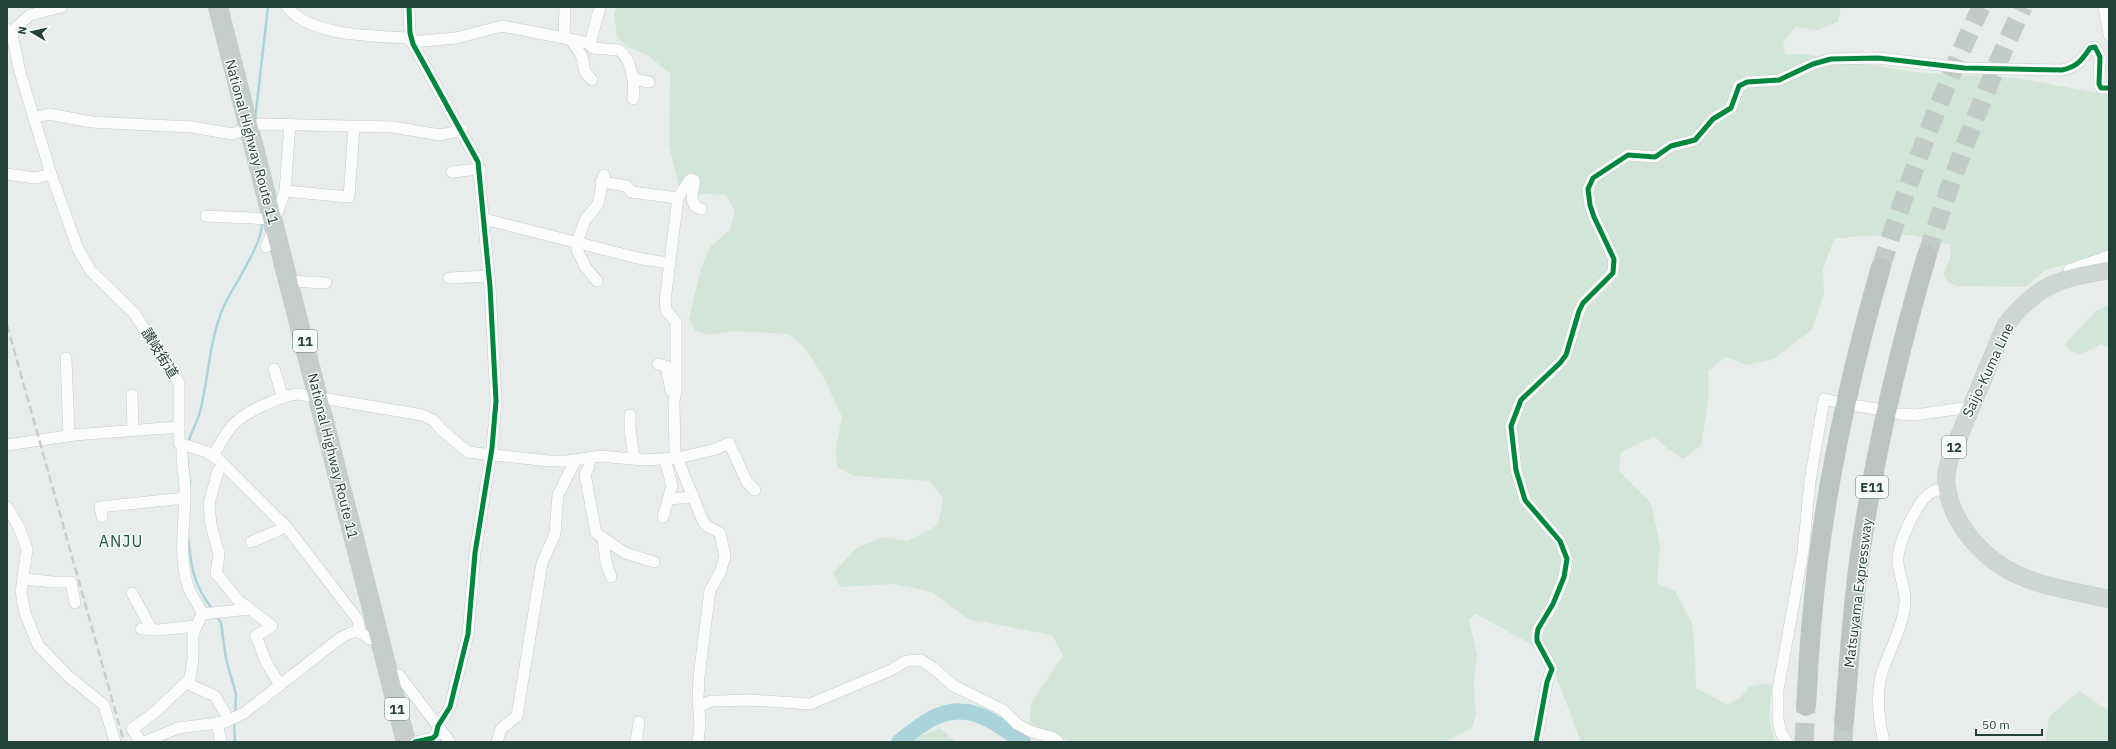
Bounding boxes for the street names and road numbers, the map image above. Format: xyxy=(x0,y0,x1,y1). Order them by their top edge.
street label: National Highway Route 11 xyxy=(221,57,283,227)
street label: Saijo-Kuma Line xyxy=(1958,320,2018,420)
street label: 讃岐街道 xyxy=(138,324,182,382)
road number: 11 xyxy=(293,330,317,352)
street label: National Highway Route 11 xyxy=(304,371,362,541)
road number: 12 xyxy=(1942,436,1966,458)
road number: E11 xyxy=(1856,476,1888,498)
street label: Matsuyama Expressway xyxy=(1840,517,1876,669)
road number: 11 xyxy=(385,698,409,720)

